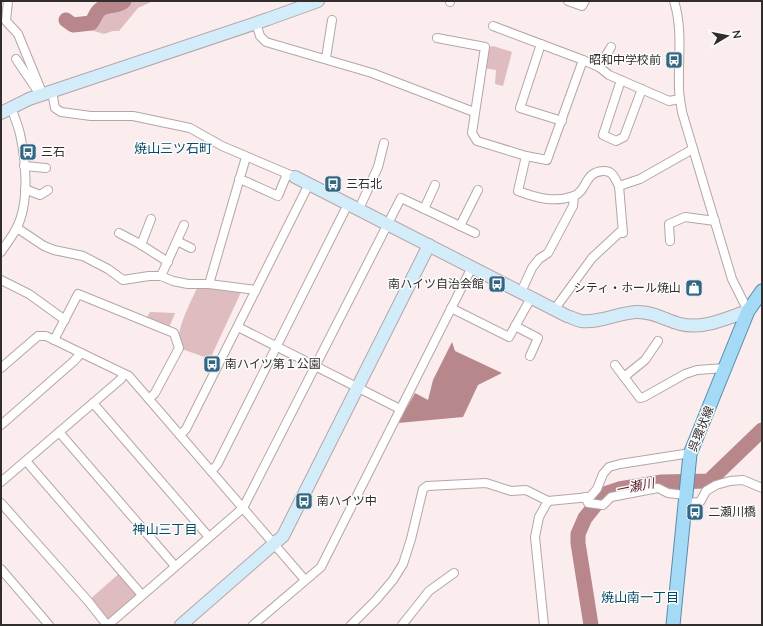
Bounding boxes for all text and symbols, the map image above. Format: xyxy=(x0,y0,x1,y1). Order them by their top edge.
north arrow xyxy=(707,16,747,56)
text: N xyxy=(728,29,744,40)
bus stop icon: 昭和中学校前 xyxy=(664,50,684,70)
place label: 昭和中学校前 xyxy=(589,52,661,68)
district label: 焼山三ツ石町 xyxy=(134,140,212,158)
bus stop icon: 三石 xyxy=(18,142,38,162)
place label: 三石 xyxy=(41,144,65,160)
bus stop icon: 三石北 xyxy=(323,174,343,194)
place label: 三石北 xyxy=(346,176,382,192)
bus stop icon: 南ハイツ自治会館 xyxy=(487,274,507,294)
place label: 南ハイツ自治会館 xyxy=(388,276,484,292)
shop icon: シティ・ホール焼山 xyxy=(684,278,704,298)
place label: シティ・ホール焼山 xyxy=(574,280,681,296)
bus stop icon: 南ハイツ第１公園 xyxy=(202,354,222,374)
place label: 南ハイツ第１公園 xyxy=(225,356,321,372)
street label: 呉環状線 xyxy=(685,404,717,454)
water label: 一瀬川 xyxy=(614,474,658,500)
bus stop icon: 南ハイツ中 xyxy=(294,491,314,511)
place label: 南ハイツ中 xyxy=(317,493,377,509)
bus stop icon: 二瀬川橋 xyxy=(685,502,705,522)
place label: 二瀬川橋 xyxy=(708,504,756,520)
district label: 神山三丁目 xyxy=(132,521,198,539)
district label: 焼山南一丁目 xyxy=(601,589,679,607)

